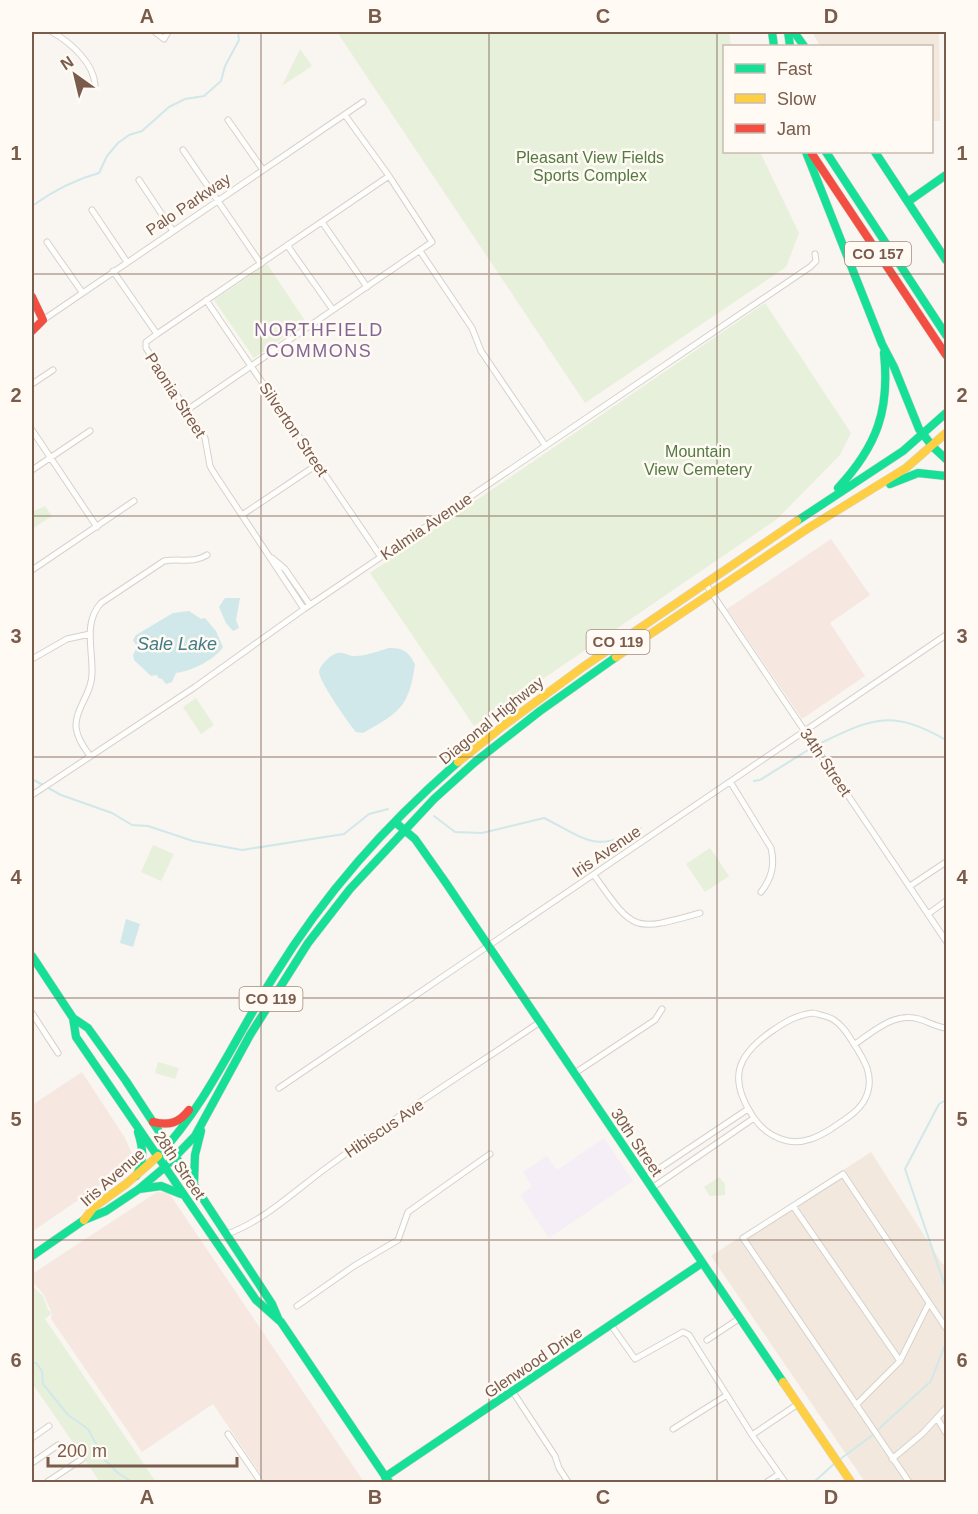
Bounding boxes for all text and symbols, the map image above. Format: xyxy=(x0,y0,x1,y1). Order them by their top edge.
text: A xyxy=(140,5,154,27)
text: B xyxy=(368,5,382,27)
text: C xyxy=(596,5,610,27)
text: D xyxy=(824,5,838,27)
north arrow xyxy=(45,45,105,105)
legend xyxy=(723,45,933,153)
text: N xyxy=(57,53,76,73)
text: Fast xyxy=(777,59,812,79)
text: Slow xyxy=(777,89,817,109)
text: Jam xyxy=(777,119,811,139)
text: 1 xyxy=(10,142,22,164)
text: 1 xyxy=(956,142,968,164)
park label: Pleasant View Fields Sports Complex xyxy=(516,149,664,184)
street label: Palo Parkway xyxy=(143,170,234,239)
road number: CO 157 xyxy=(845,242,911,266)
district label: NORTHFIELD COMMONS xyxy=(254,320,384,361)
street label: Paonia Street xyxy=(142,350,209,441)
street label: Silverton Street xyxy=(256,379,332,480)
text: 2 xyxy=(10,384,22,406)
text: 2 xyxy=(956,384,968,406)
park label: Mountain View Cemetery xyxy=(644,443,752,478)
street label: Kalmia Avenue xyxy=(377,490,475,563)
text: 3 xyxy=(10,625,22,647)
text: 3 xyxy=(956,625,968,647)
road number: CO 119 xyxy=(586,630,650,654)
water label: Sale Lake xyxy=(137,634,217,654)
street label: Diagonal Highway xyxy=(436,673,547,768)
street label: 34th Street xyxy=(797,725,855,800)
street label: Iris Avenue xyxy=(569,822,644,881)
text: 4 xyxy=(10,866,22,888)
text: 4 xyxy=(956,866,968,888)
road number: CO 119 xyxy=(240,987,302,1011)
street label: Hibiscus Ave xyxy=(342,1096,427,1161)
street label: 30th Street xyxy=(608,1105,666,1180)
text: 5 xyxy=(10,1108,22,1130)
text: 5 xyxy=(956,1108,968,1130)
street label: 28th Street xyxy=(151,1128,209,1203)
street label: Iris Avenue xyxy=(77,1145,148,1210)
street label: Glenwood Drive xyxy=(481,1323,585,1401)
text: 6 xyxy=(10,1349,22,1371)
text: 6 xyxy=(956,1349,968,1371)
scale bar xyxy=(48,1430,237,1468)
text: 200 m xyxy=(57,1441,107,1461)
text: A xyxy=(140,1486,154,1508)
text: B xyxy=(368,1486,382,1508)
text: C xyxy=(596,1486,610,1508)
text: D xyxy=(824,1486,838,1508)

